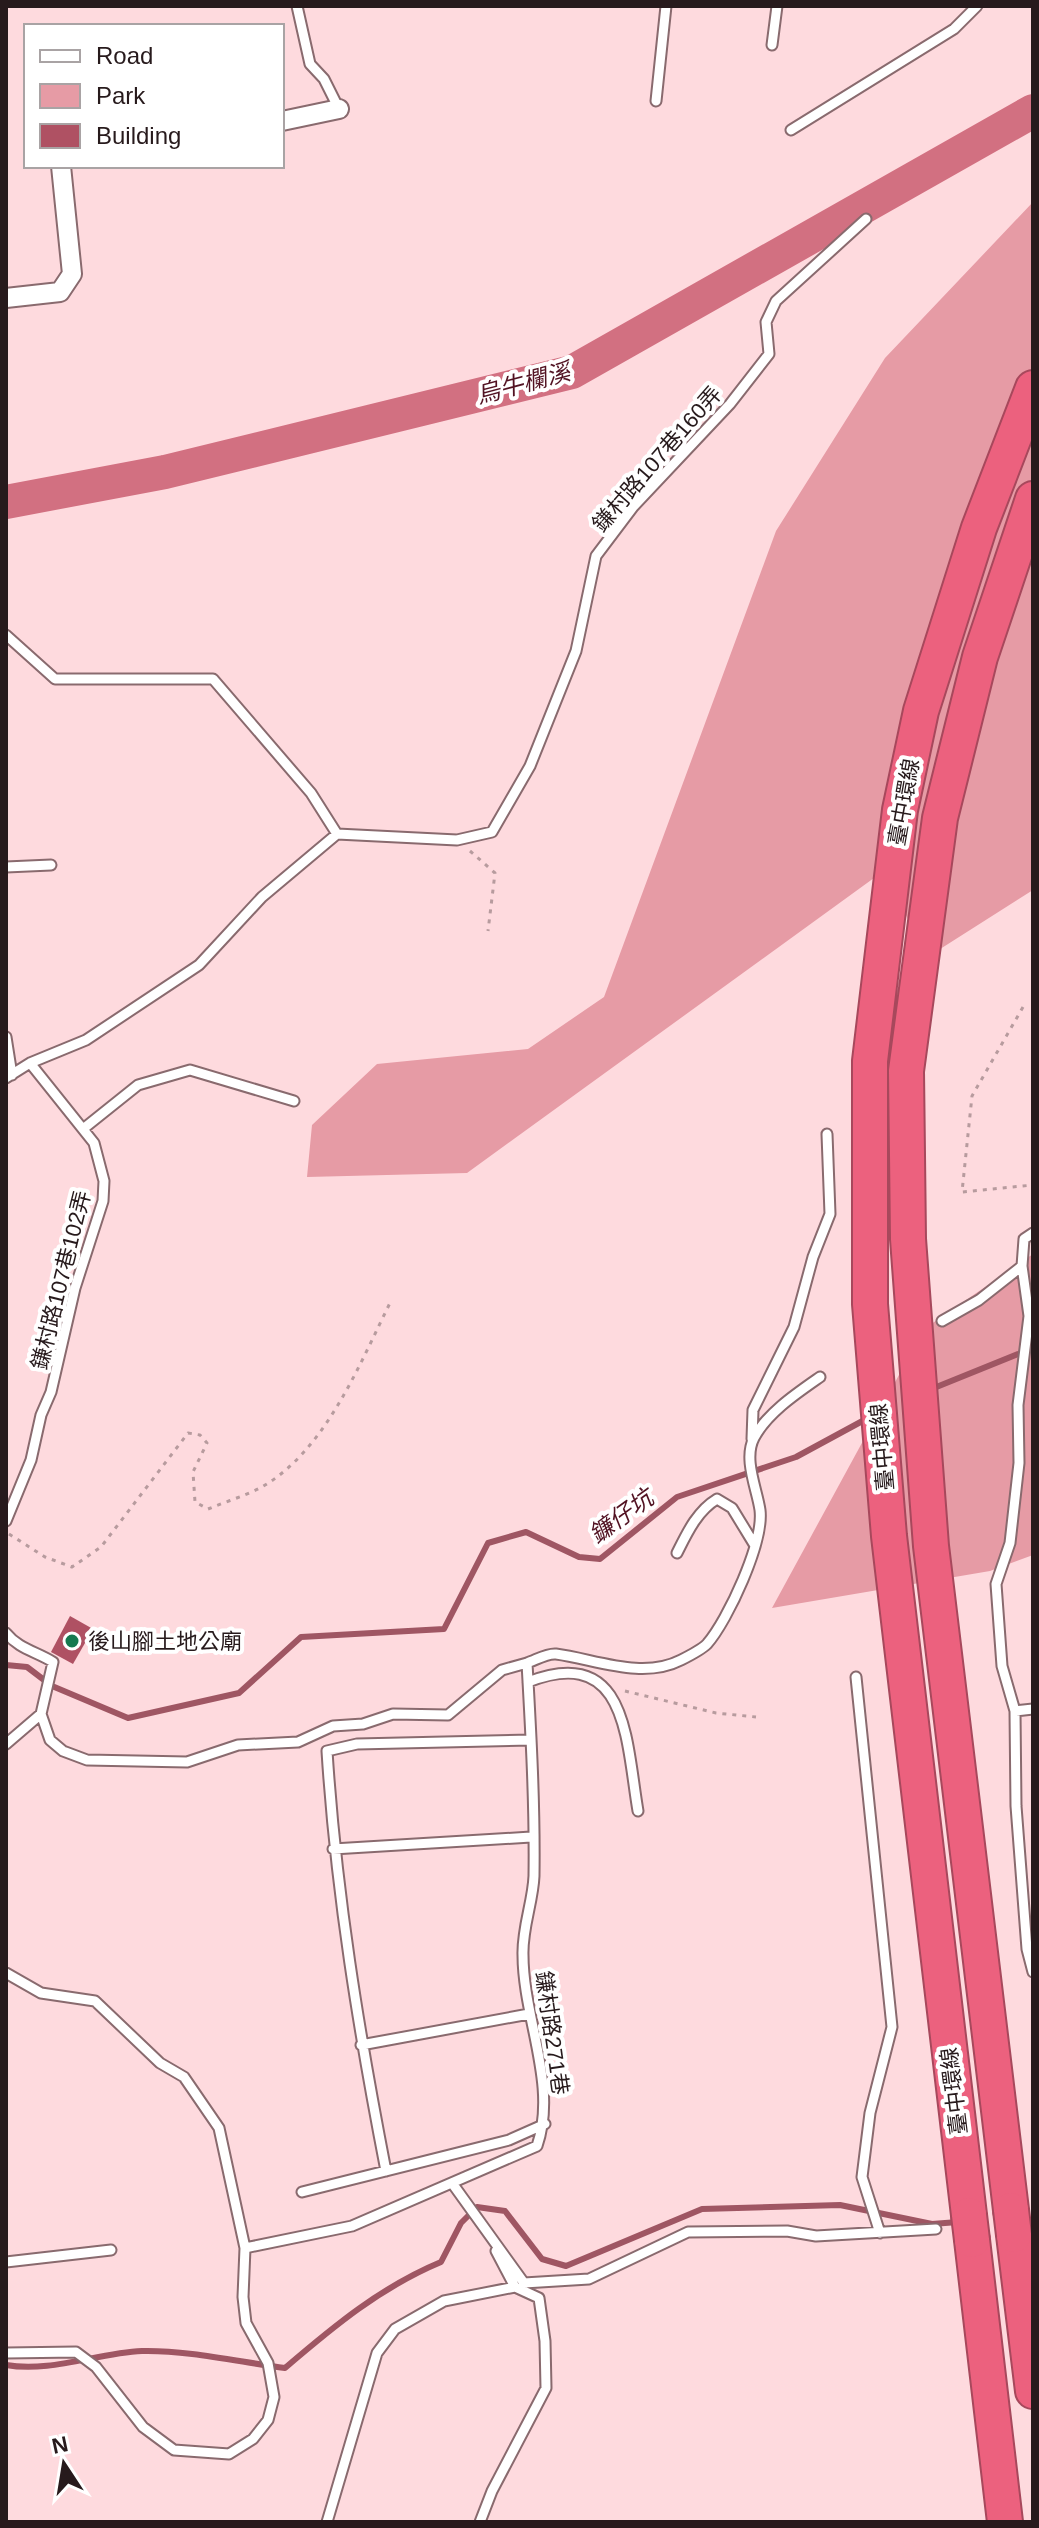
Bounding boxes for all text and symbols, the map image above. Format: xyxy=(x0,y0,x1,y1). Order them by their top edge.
legend xyxy=(24,24,284,168)
text: Road xyxy=(96,42,153,69)
text: Park xyxy=(96,82,146,109)
text: Building xyxy=(96,122,181,149)
water label: 烏牛欄溪 xyxy=(473,357,576,408)
street label: 鎌村路107巷160弄 xyxy=(587,382,727,536)
street label: 臺中環線 xyxy=(884,756,924,848)
street label: 鎌村路107巷102弄 xyxy=(27,1188,95,1372)
street label: 臺中環線 xyxy=(866,1402,898,1492)
water label: 鐮仔坑 xyxy=(584,1482,660,1548)
place label: 後山腳土地公廟 xyxy=(88,1629,242,1654)
marker: 後山腳土地公廟 xyxy=(63,1632,81,1650)
street label: 鎌村路271巷 xyxy=(531,1970,573,2096)
street label: 臺中環線 xyxy=(936,2046,972,2136)
north arrow xyxy=(24,2424,104,2504)
text: N xyxy=(50,2431,70,2459)

